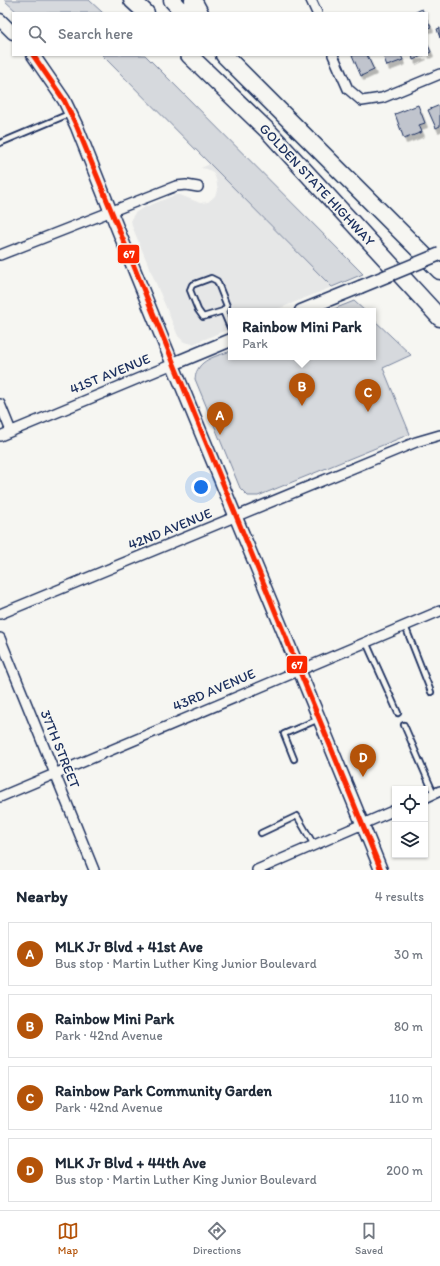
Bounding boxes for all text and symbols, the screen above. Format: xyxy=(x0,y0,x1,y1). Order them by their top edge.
search box xyxy=(12,12,428,56)
icon: search xyxy=(26,23,48,45)
text: Search here xyxy=(58,25,133,43)
street label: GOLDEN STATE HIGHWAY xyxy=(256,120,378,250)
line badge: 67 xyxy=(117,244,140,264)
text: 67 xyxy=(123,248,135,261)
popup xyxy=(228,308,376,360)
text: Rainbow Mini Park xyxy=(242,318,362,336)
text: Park xyxy=(242,336,268,351)
street label: 41ST AVENUE xyxy=(67,350,153,398)
pin: B xyxy=(289,373,315,406)
pin: C xyxy=(355,379,381,412)
pin: A xyxy=(207,402,233,435)
your location xyxy=(191,477,211,497)
street label: 42ND AVENUE xyxy=(126,504,215,554)
line badge: 67 xyxy=(286,655,308,674)
text: 67 xyxy=(291,659,303,672)
street label: 43RD AVENUE xyxy=(170,665,258,715)
street label: 37TH STREET xyxy=(37,707,83,791)
pin: D xyxy=(350,744,376,777)
map controls xyxy=(392,786,428,858)
button: locate xyxy=(392,786,428,822)
button: layers xyxy=(392,822,428,858)
text: Nearby xyxy=(16,886,68,906)
text: 4 results xyxy=(375,889,424,904)
text: MLK Jr Blvd + 41st Ave xyxy=(55,938,203,956)
text: A xyxy=(26,947,34,962)
text: 30 m xyxy=(394,947,423,962)
text: Bus stop · Martin Luther King Junior Boulevard xyxy=(55,956,317,971)
text: Rainbow Mini Park xyxy=(55,1010,174,1028)
text: B xyxy=(26,1019,34,1034)
text: 80 m xyxy=(394,1019,423,1034)
text: Park · 42nd Avenue xyxy=(55,1028,163,1043)
text: Rainbow Park Community Garden xyxy=(55,1082,272,1100)
text: C xyxy=(26,1091,34,1106)
text: 110 m xyxy=(389,1091,423,1106)
text: Park · 42nd Avenue xyxy=(55,1100,163,1115)
text: MLK Jr Blvd + 44th Ave xyxy=(55,1154,206,1172)
text: D xyxy=(26,1163,34,1178)
text: 200 m xyxy=(386,1163,423,1178)
text: Bus stop · Martin Luther King Junior Boulevard xyxy=(55,1172,317,1187)
tab: Map xyxy=(57,1220,79,1257)
tab: Directions xyxy=(193,1220,241,1257)
tab: Saved xyxy=(355,1220,383,1257)

